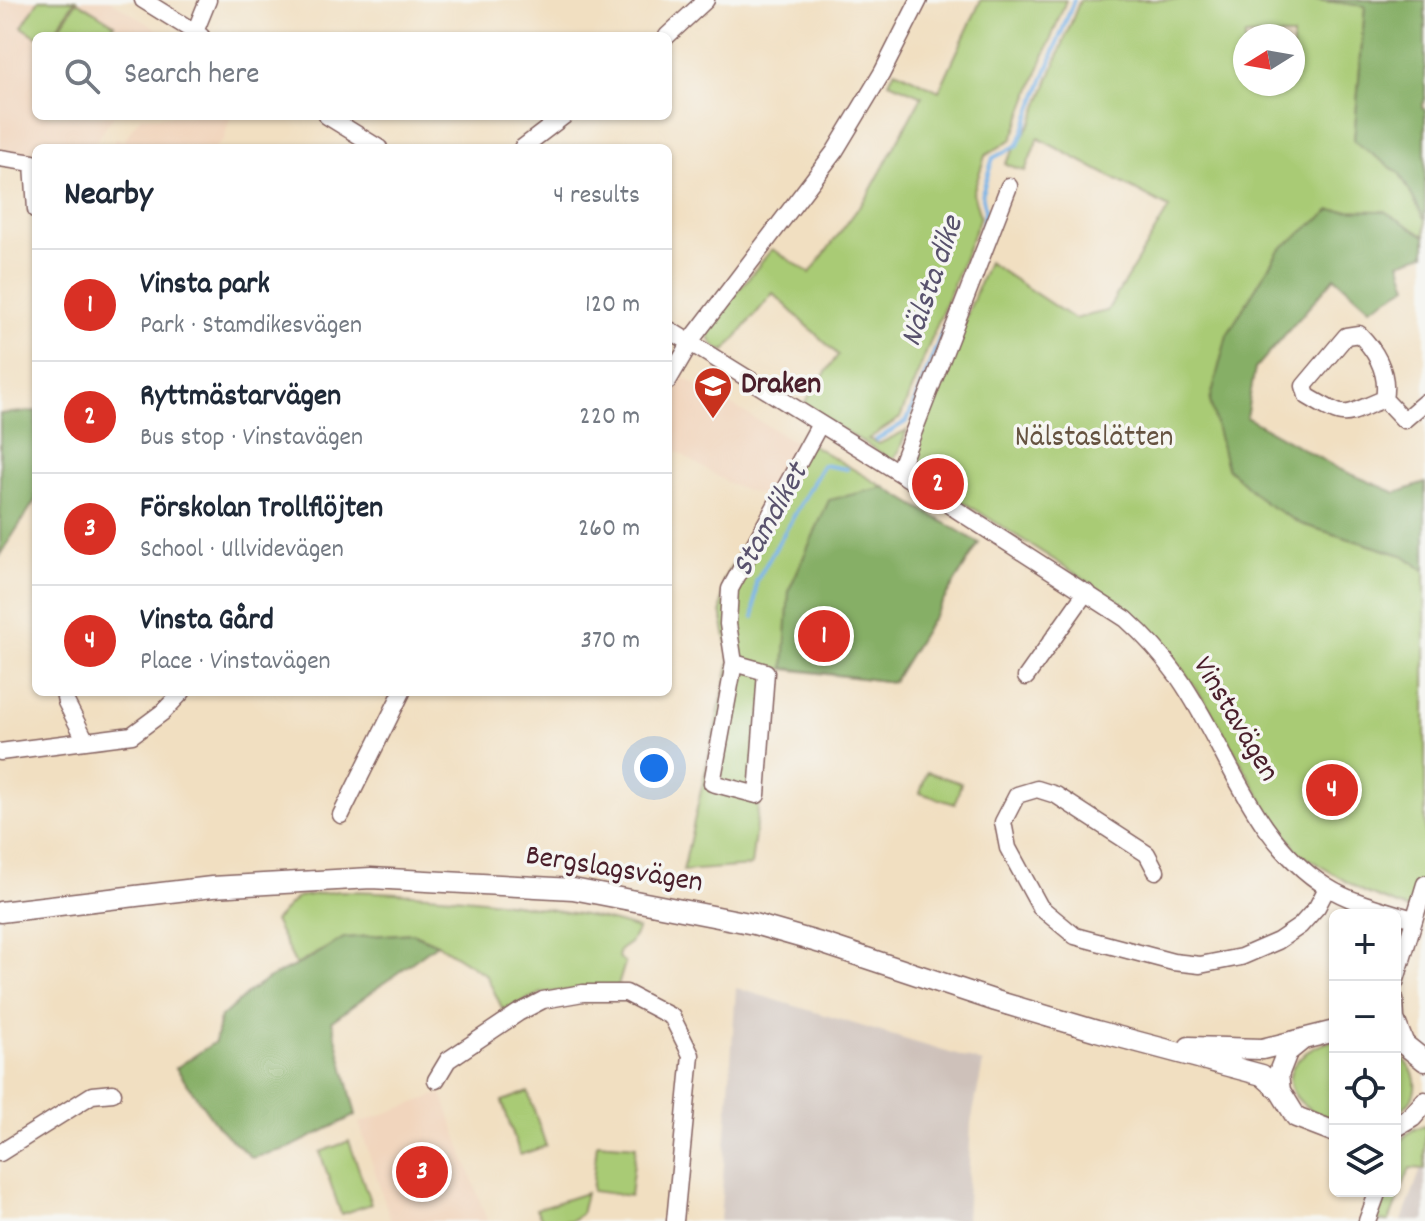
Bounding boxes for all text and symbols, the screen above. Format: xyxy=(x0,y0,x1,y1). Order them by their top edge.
north arrow xyxy=(1233,24,1305,96)
search box xyxy=(32,32,672,120)
icon: search xyxy=(60,54,104,98)
text: Search here xyxy=(124,55,260,98)
text: Nearby xyxy=(64,172,153,221)
text: 4 results xyxy=(553,178,640,215)
water label: Nälsta dike xyxy=(890,209,978,353)
text: Vinsta park xyxy=(140,265,270,308)
text: 1 xyxy=(87,287,93,324)
text: 120 m xyxy=(585,287,640,324)
text: Park · Stamdikesvägen xyxy=(140,308,362,345)
school or university icon: Draken xyxy=(692,365,734,420)
place label: Draken xyxy=(741,365,821,408)
text: Ryttmästarvägen xyxy=(140,377,341,420)
text: 2 xyxy=(84,399,96,436)
text: 220 m xyxy=(579,399,640,436)
park label: Nälstaslätten xyxy=(1015,418,1173,461)
text: Bus stop · Vinstavägen xyxy=(140,420,363,457)
water label: Stamdiket xyxy=(722,453,823,586)
pin: 2 xyxy=(912,454,964,514)
text: Förskolan Trollflöjten xyxy=(140,489,383,532)
text: 3 xyxy=(84,511,96,548)
text: 260 m xyxy=(578,511,640,548)
text: School · Ullvidevägen xyxy=(140,532,344,569)
text: Vinsta Gård xyxy=(140,601,274,644)
pin: 1 xyxy=(798,606,850,666)
text: 4 xyxy=(85,623,95,660)
text: 370 m xyxy=(581,623,640,660)
text: Place · Vinstavägen xyxy=(140,644,331,681)
street label: Vinstavägen xyxy=(1180,649,1288,791)
your location xyxy=(634,748,674,788)
pin: 4 xyxy=(1306,760,1358,820)
street label: Bergslagsvägen xyxy=(522,836,706,906)
map controls xyxy=(1329,909,1401,1197)
button: + xyxy=(1329,909,1401,981)
button: − xyxy=(1329,981,1401,1053)
button: locate xyxy=(1329,1053,1401,1125)
button: layers xyxy=(1329,1125,1401,1197)
pin: 3 xyxy=(396,1142,448,1202)

